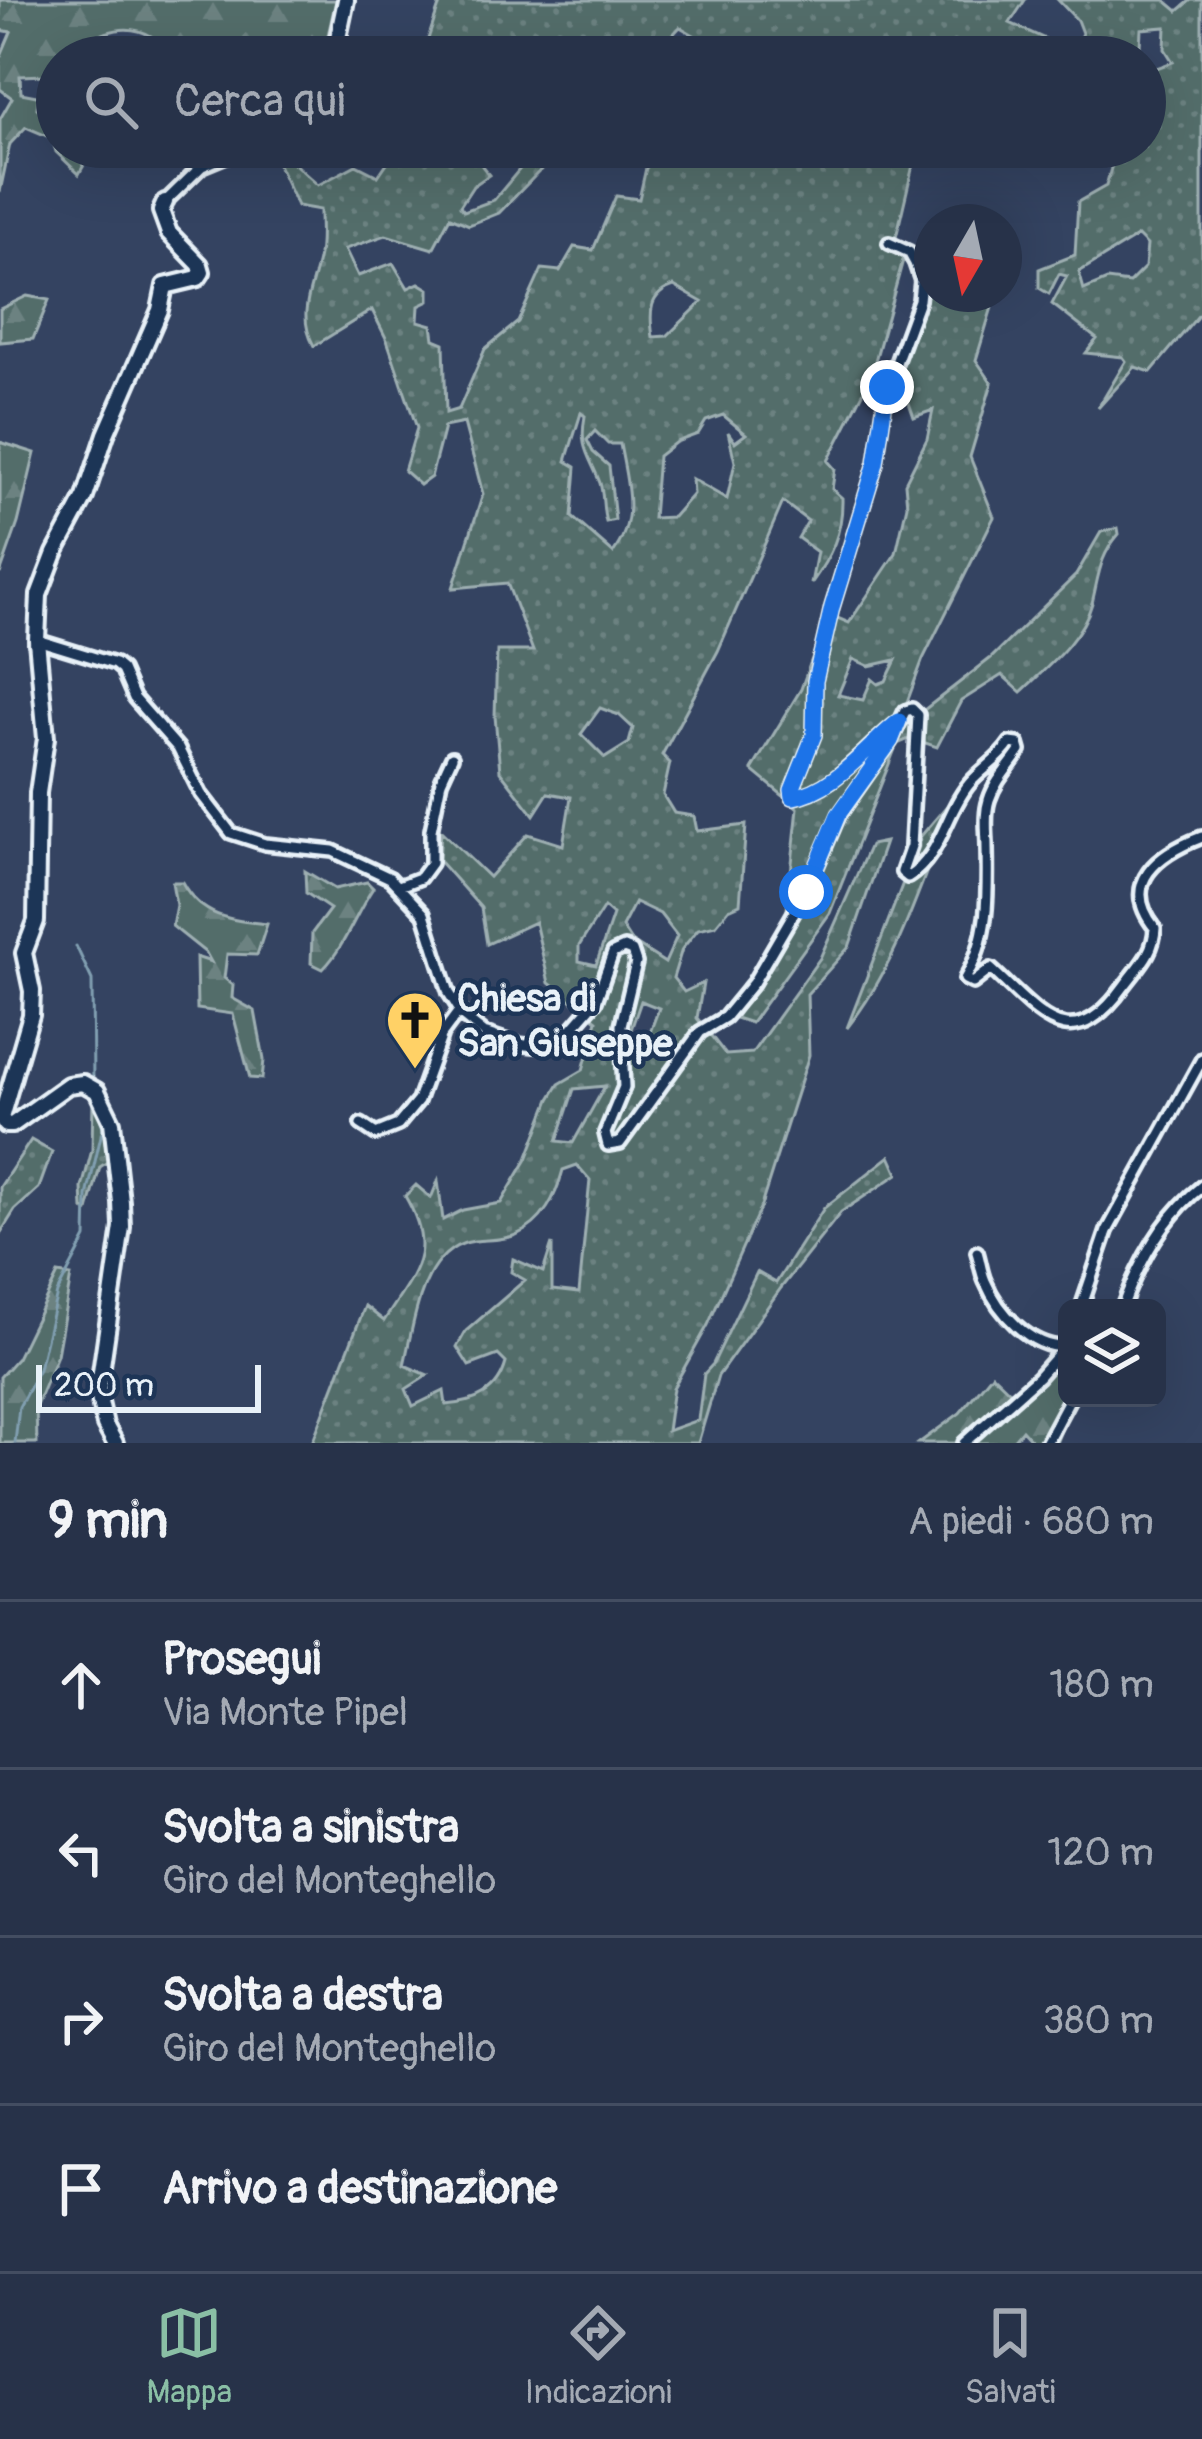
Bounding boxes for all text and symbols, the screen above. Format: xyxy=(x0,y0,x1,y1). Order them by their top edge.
search box xyxy=(36,36,1166,168)
icon: search xyxy=(78,69,144,135)
text: Cerca qui xyxy=(174,74,345,130)
north arrow xyxy=(914,204,1022,312)
route end xyxy=(860,360,914,414)
route start xyxy=(779,865,833,919)
place label: Chiesa di San Giuseppe xyxy=(457,974,673,1068)
church icon: Chiesa di San Giuseppe xyxy=(384,989,446,1071)
map controls xyxy=(1058,1299,1166,1407)
button: layers xyxy=(1058,1299,1166,1407)
scale bar xyxy=(36,1359,261,1412)
text: 200 m xyxy=(54,1365,154,1406)
text: 9 min xyxy=(48,1489,168,1553)
text: A piedi · 680 m xyxy=(908,1497,1154,1546)
text: Prosegui xyxy=(162,1632,321,1688)
icon: ahead xyxy=(48,1652,114,1718)
text: 180 m xyxy=(1049,1660,1154,1709)
text: Via Monte Pipel xyxy=(162,1688,408,1737)
text: Svolta a sinistra xyxy=(162,1800,459,1856)
icon: left xyxy=(48,1820,114,1886)
text: 120 m xyxy=(1047,1828,1154,1877)
text: Giro del Monteghello xyxy=(162,1856,496,1905)
text: Svolta a destra xyxy=(162,1968,443,2024)
icon: right xyxy=(48,1988,114,2054)
text: 380 m xyxy=(1043,1996,1154,2045)
text: Giro del Monteghello xyxy=(162,2024,496,2073)
icon: arrive xyxy=(48,2156,114,2222)
text: Arrivo a destinazione xyxy=(162,2161,557,2217)
tab: Mappa xyxy=(146,2300,232,2413)
tab: Indicazioni xyxy=(525,2300,672,2413)
tab: Salvati xyxy=(965,2300,1056,2413)

